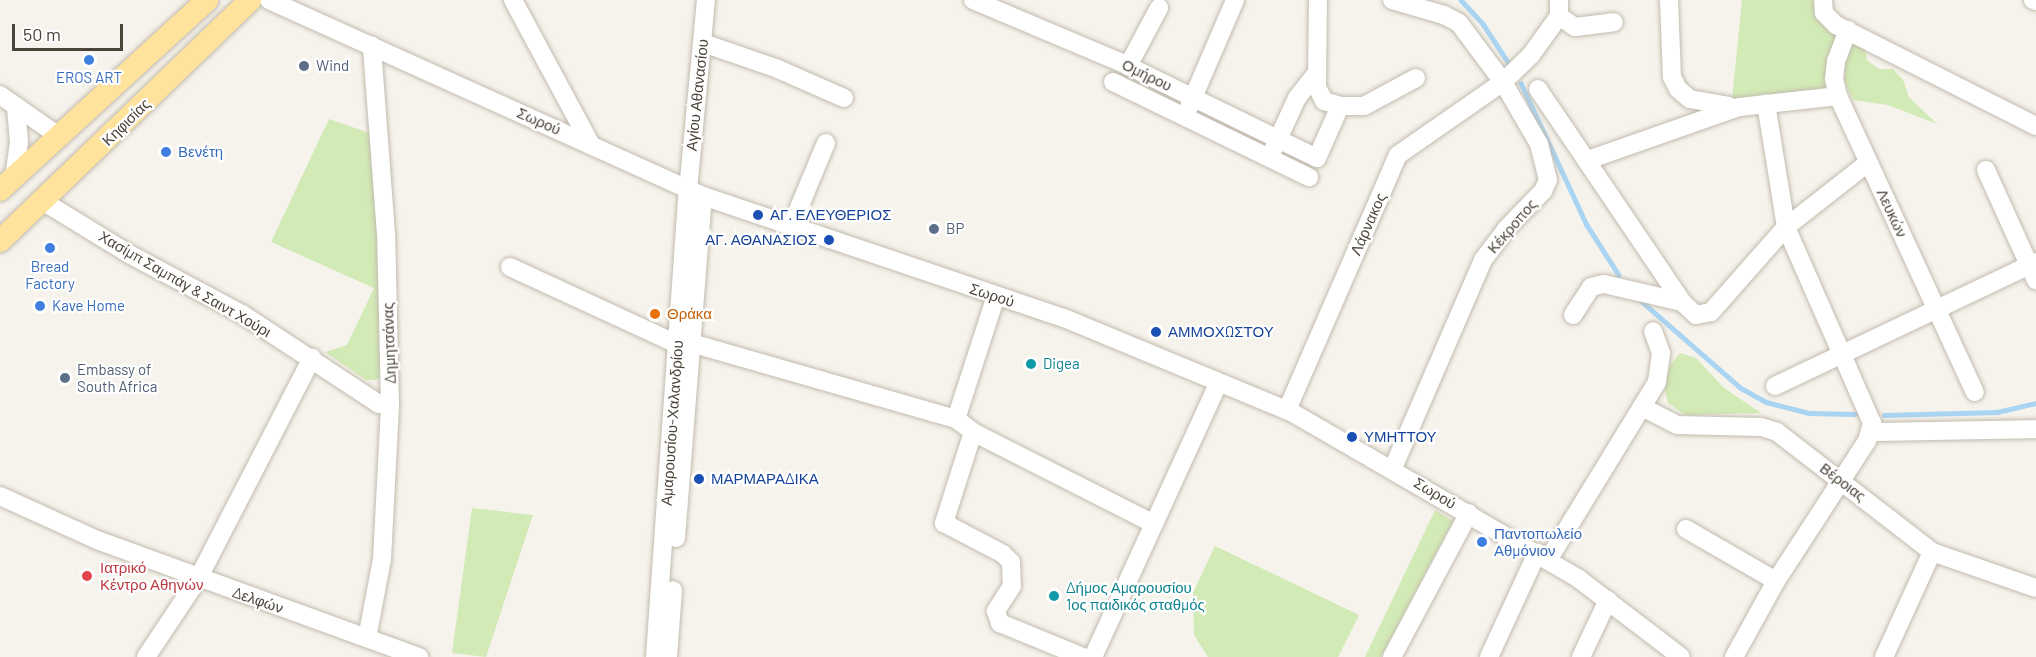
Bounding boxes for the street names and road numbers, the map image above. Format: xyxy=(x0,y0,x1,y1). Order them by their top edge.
street label: Αγίου Αθανασίου xyxy=(682,38,712,152)
street label: Ομήρου xyxy=(1119,55,1175,95)
street label: Κηφισίας xyxy=(98,95,154,149)
street label: Σωρού xyxy=(514,103,564,139)
street label: Λευκών xyxy=(1873,186,1911,240)
street label: Λάρνακος xyxy=(1346,190,1390,258)
street label: Κέκροπος xyxy=(1483,195,1541,257)
street label: Χασίμπ Σαμπάγ & Σαιντ Χούρι xyxy=(96,227,274,341)
street label: Σωρού xyxy=(967,279,1017,311)
street label: Δημητσάνας xyxy=(379,302,399,384)
street label: Αμαρουσίου-Χαλανδρίου xyxy=(657,340,687,506)
street label: Βέροιας xyxy=(1816,459,1870,505)
street label: Σωρού xyxy=(1411,473,1459,513)
street label: Δελφών xyxy=(230,583,286,617)

